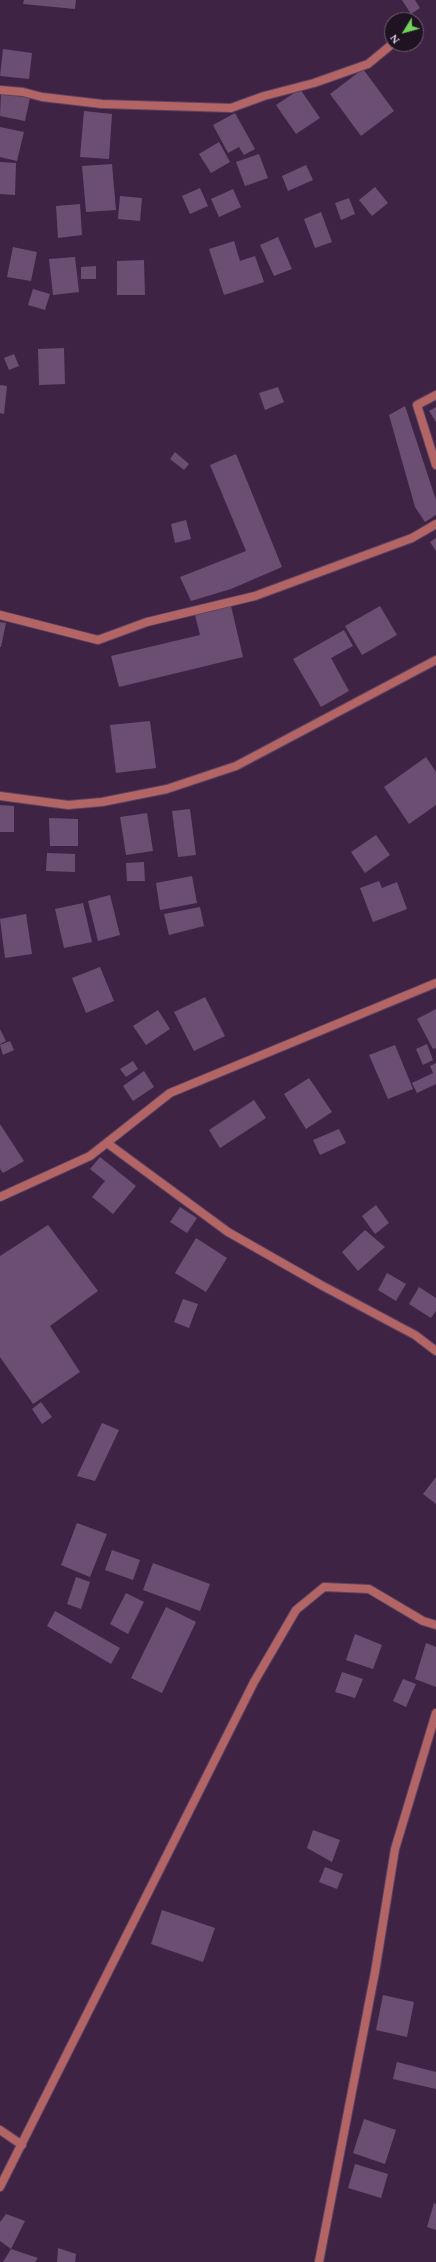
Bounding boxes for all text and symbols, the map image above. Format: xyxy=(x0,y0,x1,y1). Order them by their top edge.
north arrow xyxy=(384,12,424,52)
text: N xyxy=(385,30,404,48)

